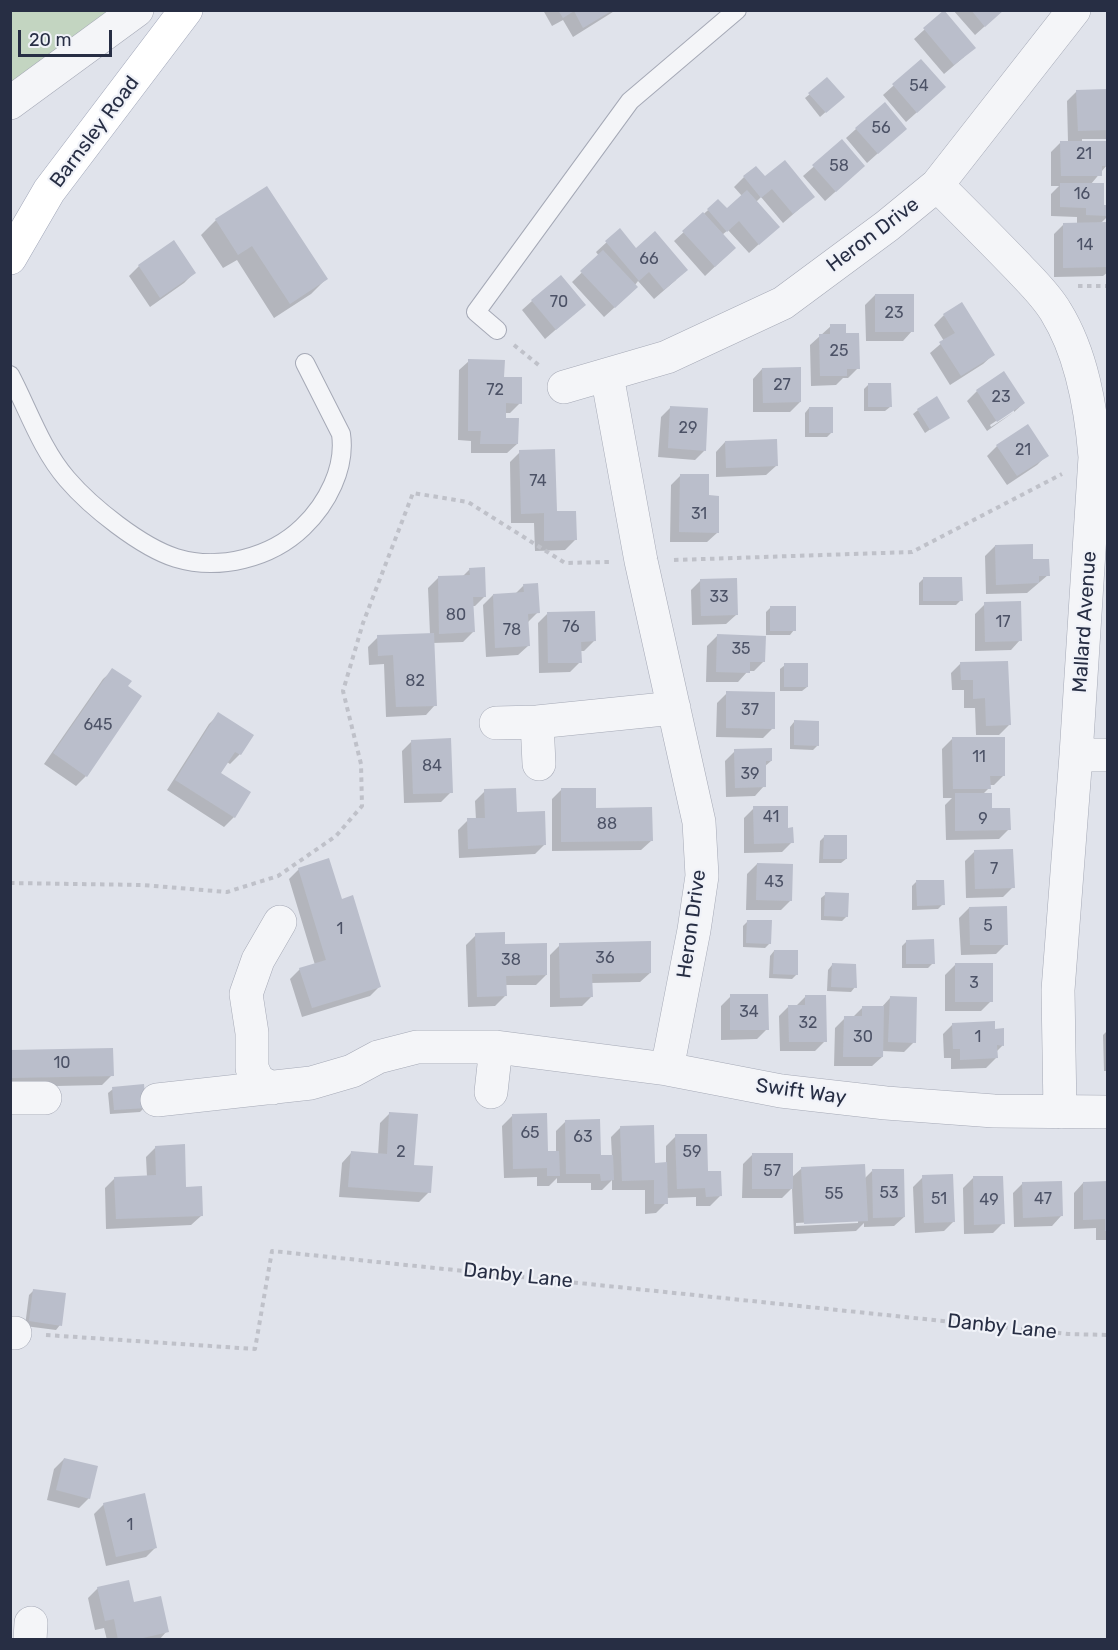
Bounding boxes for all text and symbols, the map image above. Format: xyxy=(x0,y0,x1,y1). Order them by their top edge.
scale bar xyxy=(21,18,116,56)
text: 20 m xyxy=(29,29,71,51)
street label: Barnsley Road xyxy=(45,72,145,192)
house number: 54 xyxy=(909,76,929,96)
house number: 56 xyxy=(871,118,891,138)
house number: 21 xyxy=(1076,144,1092,164)
house number: 58 xyxy=(829,156,849,176)
house number: 16 xyxy=(1074,184,1090,204)
street label: Heron Drive xyxy=(822,192,924,278)
house number: 14 xyxy=(1077,235,1093,255)
house number: 66 xyxy=(639,249,659,269)
house number: 70 xyxy=(550,292,568,312)
house number: 23 xyxy=(884,303,904,323)
house number: 25 xyxy=(830,341,848,361)
house number: 27 xyxy=(773,375,791,395)
house number: 72 xyxy=(486,380,504,400)
house number: 23 xyxy=(991,387,1011,407)
house number: 29 xyxy=(679,418,697,438)
house number: 21 xyxy=(1015,440,1031,460)
house number: 74 xyxy=(529,471,547,491)
house number: 31 xyxy=(691,504,707,524)
street label: Mallard Avenue xyxy=(1068,550,1102,694)
house number: 33 xyxy=(709,587,729,607)
house number: 80 xyxy=(446,605,466,625)
house number: 17 xyxy=(995,612,1011,632)
house number: 76 xyxy=(562,617,580,637)
house number: 78 xyxy=(503,620,521,640)
house number: 35 xyxy=(731,639,751,659)
house number: 82 xyxy=(405,671,425,691)
house number: 37 xyxy=(741,700,759,720)
house number: 645 xyxy=(83,715,113,735)
house number: 11 xyxy=(972,747,986,767)
house number: 84 xyxy=(422,756,442,776)
house number: 39 xyxy=(740,764,760,784)
house number: 41 xyxy=(763,807,779,827)
house number: 9 xyxy=(978,809,988,829)
house number: 88 xyxy=(597,814,617,834)
house number: 7 xyxy=(990,859,998,879)
street label: Heron Drive xyxy=(672,868,712,980)
house number: 43 xyxy=(764,872,784,892)
house number: 5 xyxy=(983,916,993,936)
house number: 1 xyxy=(337,919,343,939)
house number: 36 xyxy=(595,948,615,968)
house number: 38 xyxy=(501,950,521,970)
house number: 3 xyxy=(969,973,979,993)
house number: 34 xyxy=(739,1002,759,1022)
house number: 32 xyxy=(798,1013,818,1033)
house number: 30 xyxy=(853,1027,873,1047)
house number: 1 xyxy=(975,1027,981,1047)
house number: 10 xyxy=(53,1053,71,1073)
street label: Swift Way xyxy=(754,1074,848,1110)
house number: 65 xyxy=(520,1123,540,1143)
house number: 63 xyxy=(573,1127,593,1147)
house number: 2 xyxy=(396,1142,406,1162)
house number: 59 xyxy=(683,1142,701,1162)
house number: 57 xyxy=(763,1161,781,1181)
house number: 53 xyxy=(879,1183,899,1203)
house number: 55 xyxy=(824,1184,844,1204)
house number: 51 xyxy=(931,1189,947,1209)
house number: 47 xyxy=(1034,1189,1052,1209)
house number: 49 xyxy=(979,1190,999,1210)
street label: Danby Lane xyxy=(462,1258,574,1294)
street label: Danby Lane xyxy=(946,1309,1058,1345)
house number: 1 xyxy=(127,1515,133,1535)

